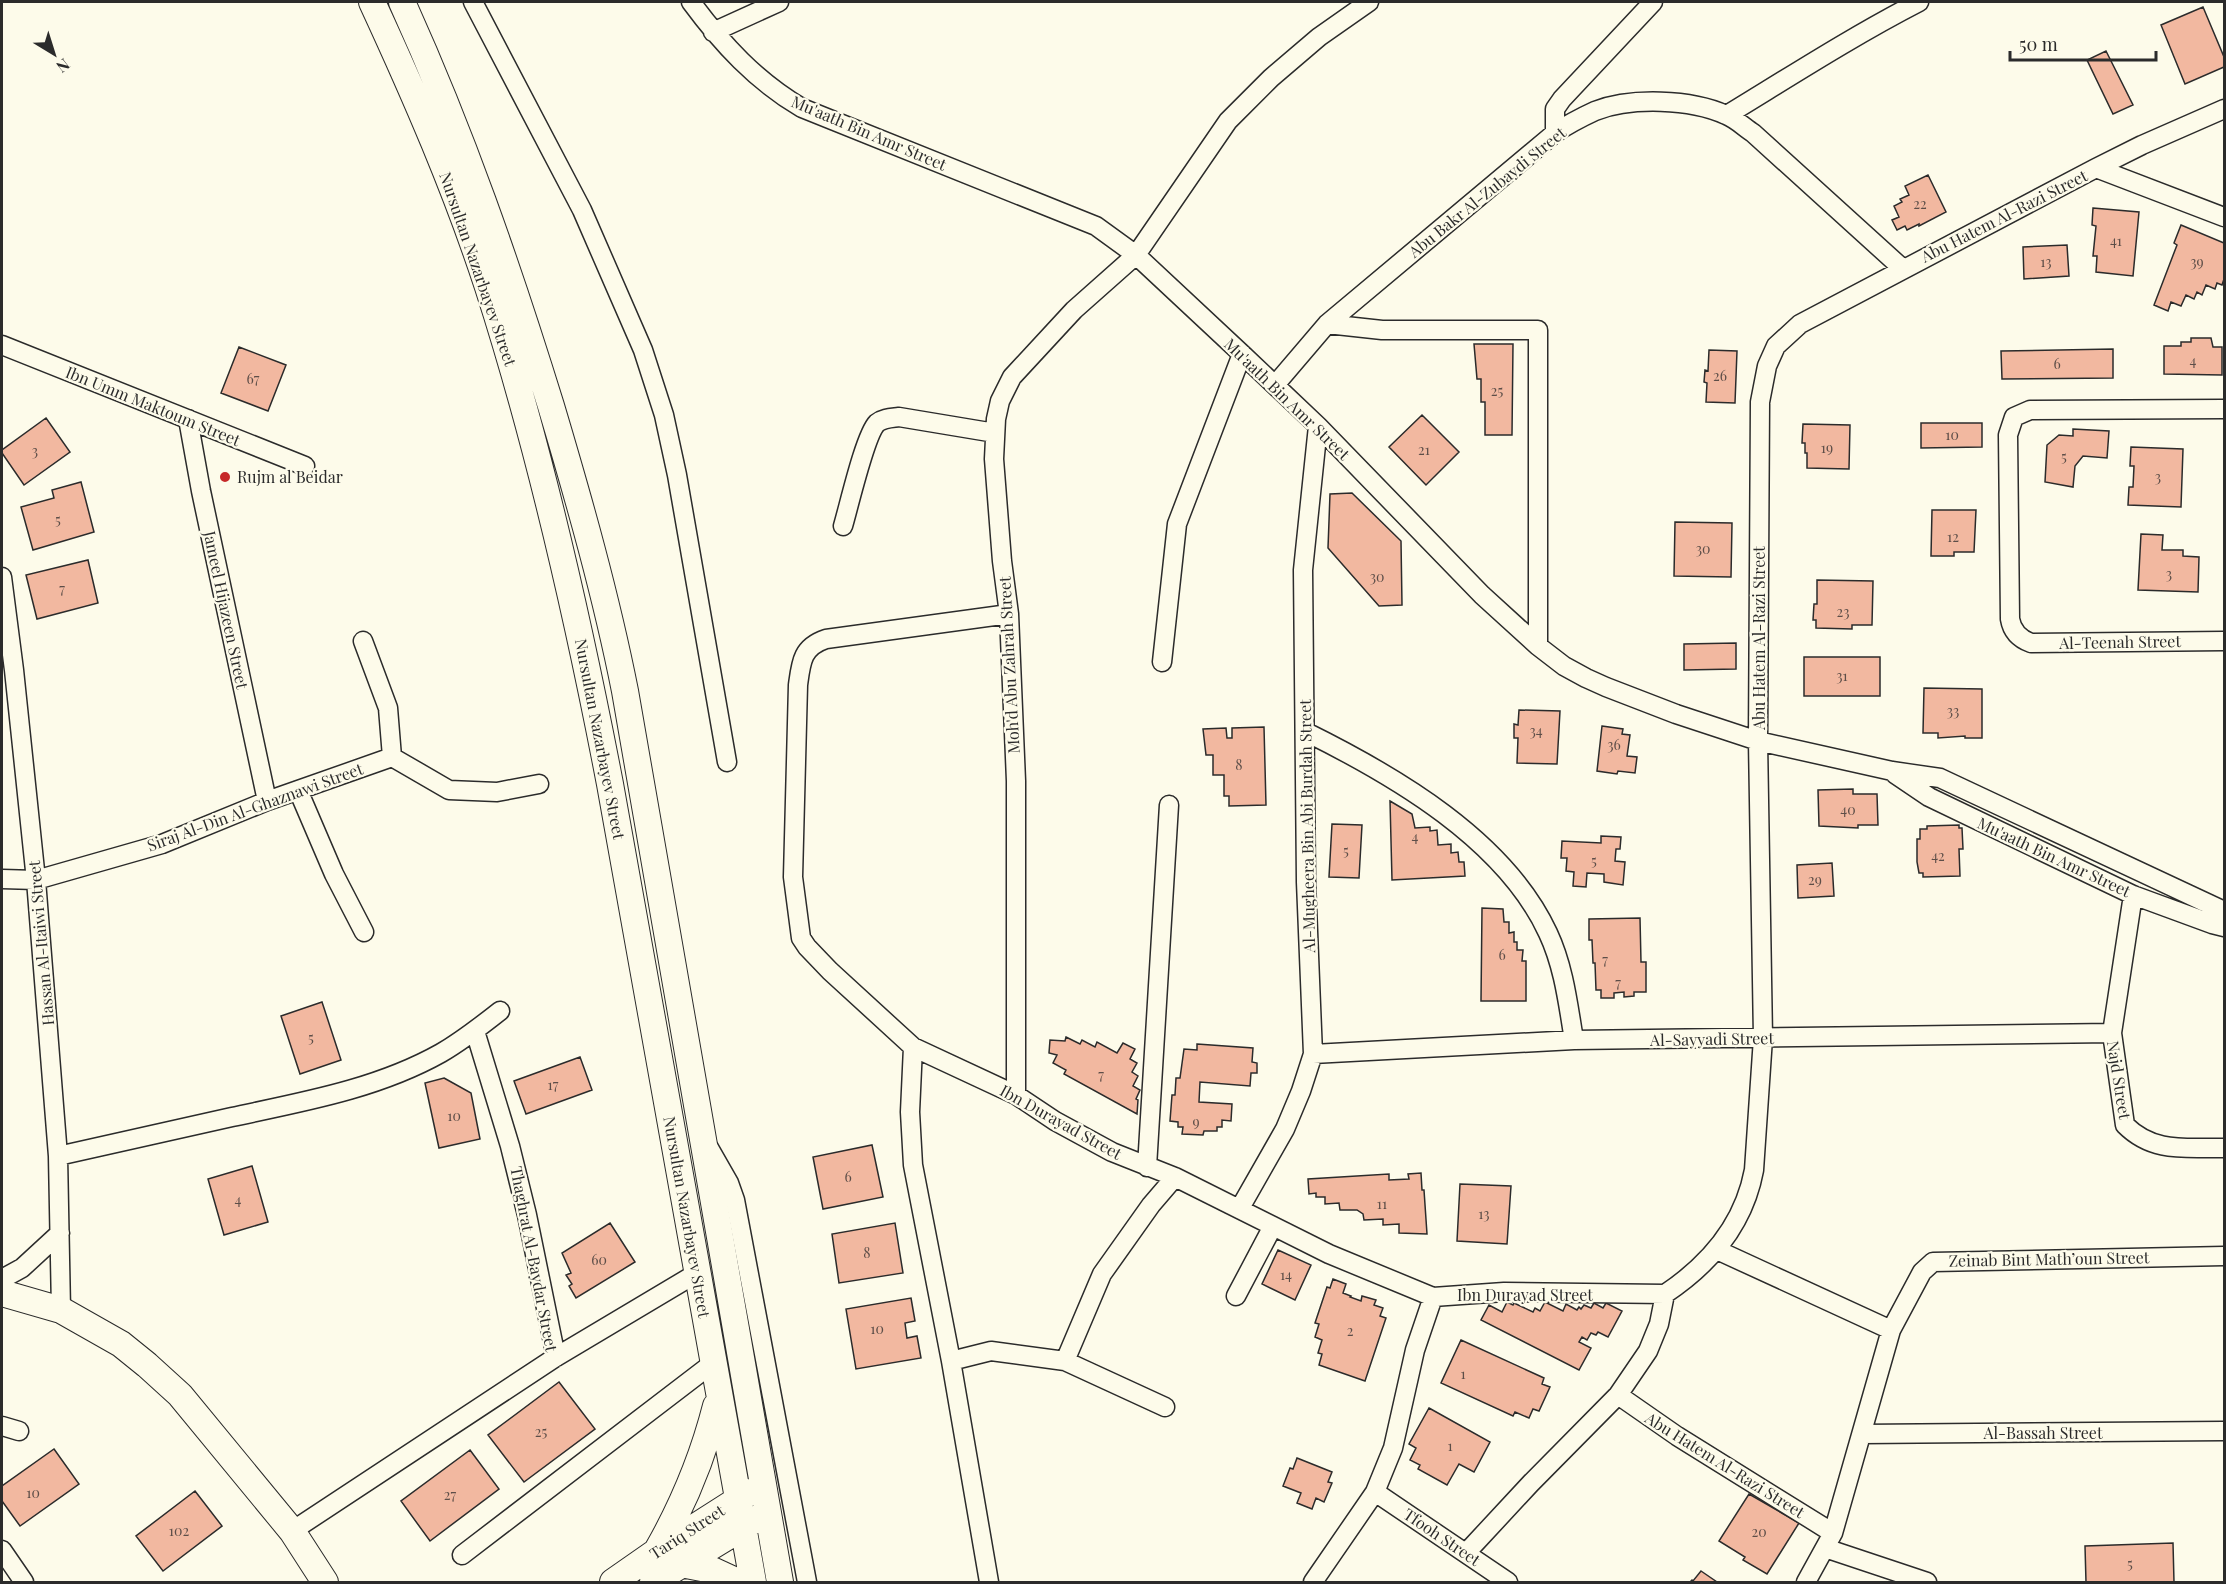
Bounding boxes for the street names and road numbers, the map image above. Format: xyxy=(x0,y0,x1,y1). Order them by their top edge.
street label: Mu'aath Bin Amr Street xyxy=(788,90,950,175)
street label: Abu Bakr Al-Zubaydi Street xyxy=(1403,121,1570,262)
street label: Abu Hatem Al-Razi Street xyxy=(1916,164,2091,267)
street label: Nursultan Nazarbayev Street xyxy=(435,169,522,369)
street label: Mu'aath Bin Amr Street xyxy=(1220,333,1355,464)
street label: Ibn Umm Maktoum Street xyxy=(63,361,244,450)
street label: Jameel Hijazeen Street xyxy=(199,528,254,691)
street label: Abu Hatem Al-Razi Street xyxy=(1748,546,1769,731)
street label: Moh'd Abu Zahrah Street xyxy=(993,576,1024,754)
street label: Al-Teenah Street xyxy=(2058,630,2181,653)
street label: Nursultan Nazarbayev Street xyxy=(571,637,630,841)
street label: Al-Mugheera Bin Abi Burdah Street xyxy=(1294,699,1319,954)
street label: Siraj Al-Din Al-Ghaznawi Street xyxy=(144,758,366,855)
street label: Mu'aath Bin Amr Street xyxy=(1974,812,2134,901)
street label: Hassan Al-Itaiwi Street xyxy=(23,859,58,1026)
street label: Al-Sayyadi Street xyxy=(1649,1027,1775,1050)
street label: Najd Street xyxy=(2103,1039,2136,1121)
street label: Ibn Durayad Street xyxy=(997,1079,1126,1164)
street label: Nursultan Nazarbayev Street xyxy=(659,1115,716,1320)
street label: Thaghrat Al-Baydar Street xyxy=(506,1164,563,1354)
street label: Zeinab Bint Math’oun Street xyxy=(1948,1246,2150,1271)
street label: Ibn Durayad Street xyxy=(1457,1284,1593,1305)
street label: Abu Hatem Al-Razi Street xyxy=(1641,1406,1809,1522)
street label: Al-Bassah Street xyxy=(1982,1422,2103,1443)
street label: Tariq Street xyxy=(645,1499,729,1564)
street label: Tfooh Street xyxy=(1400,1503,1485,1570)

